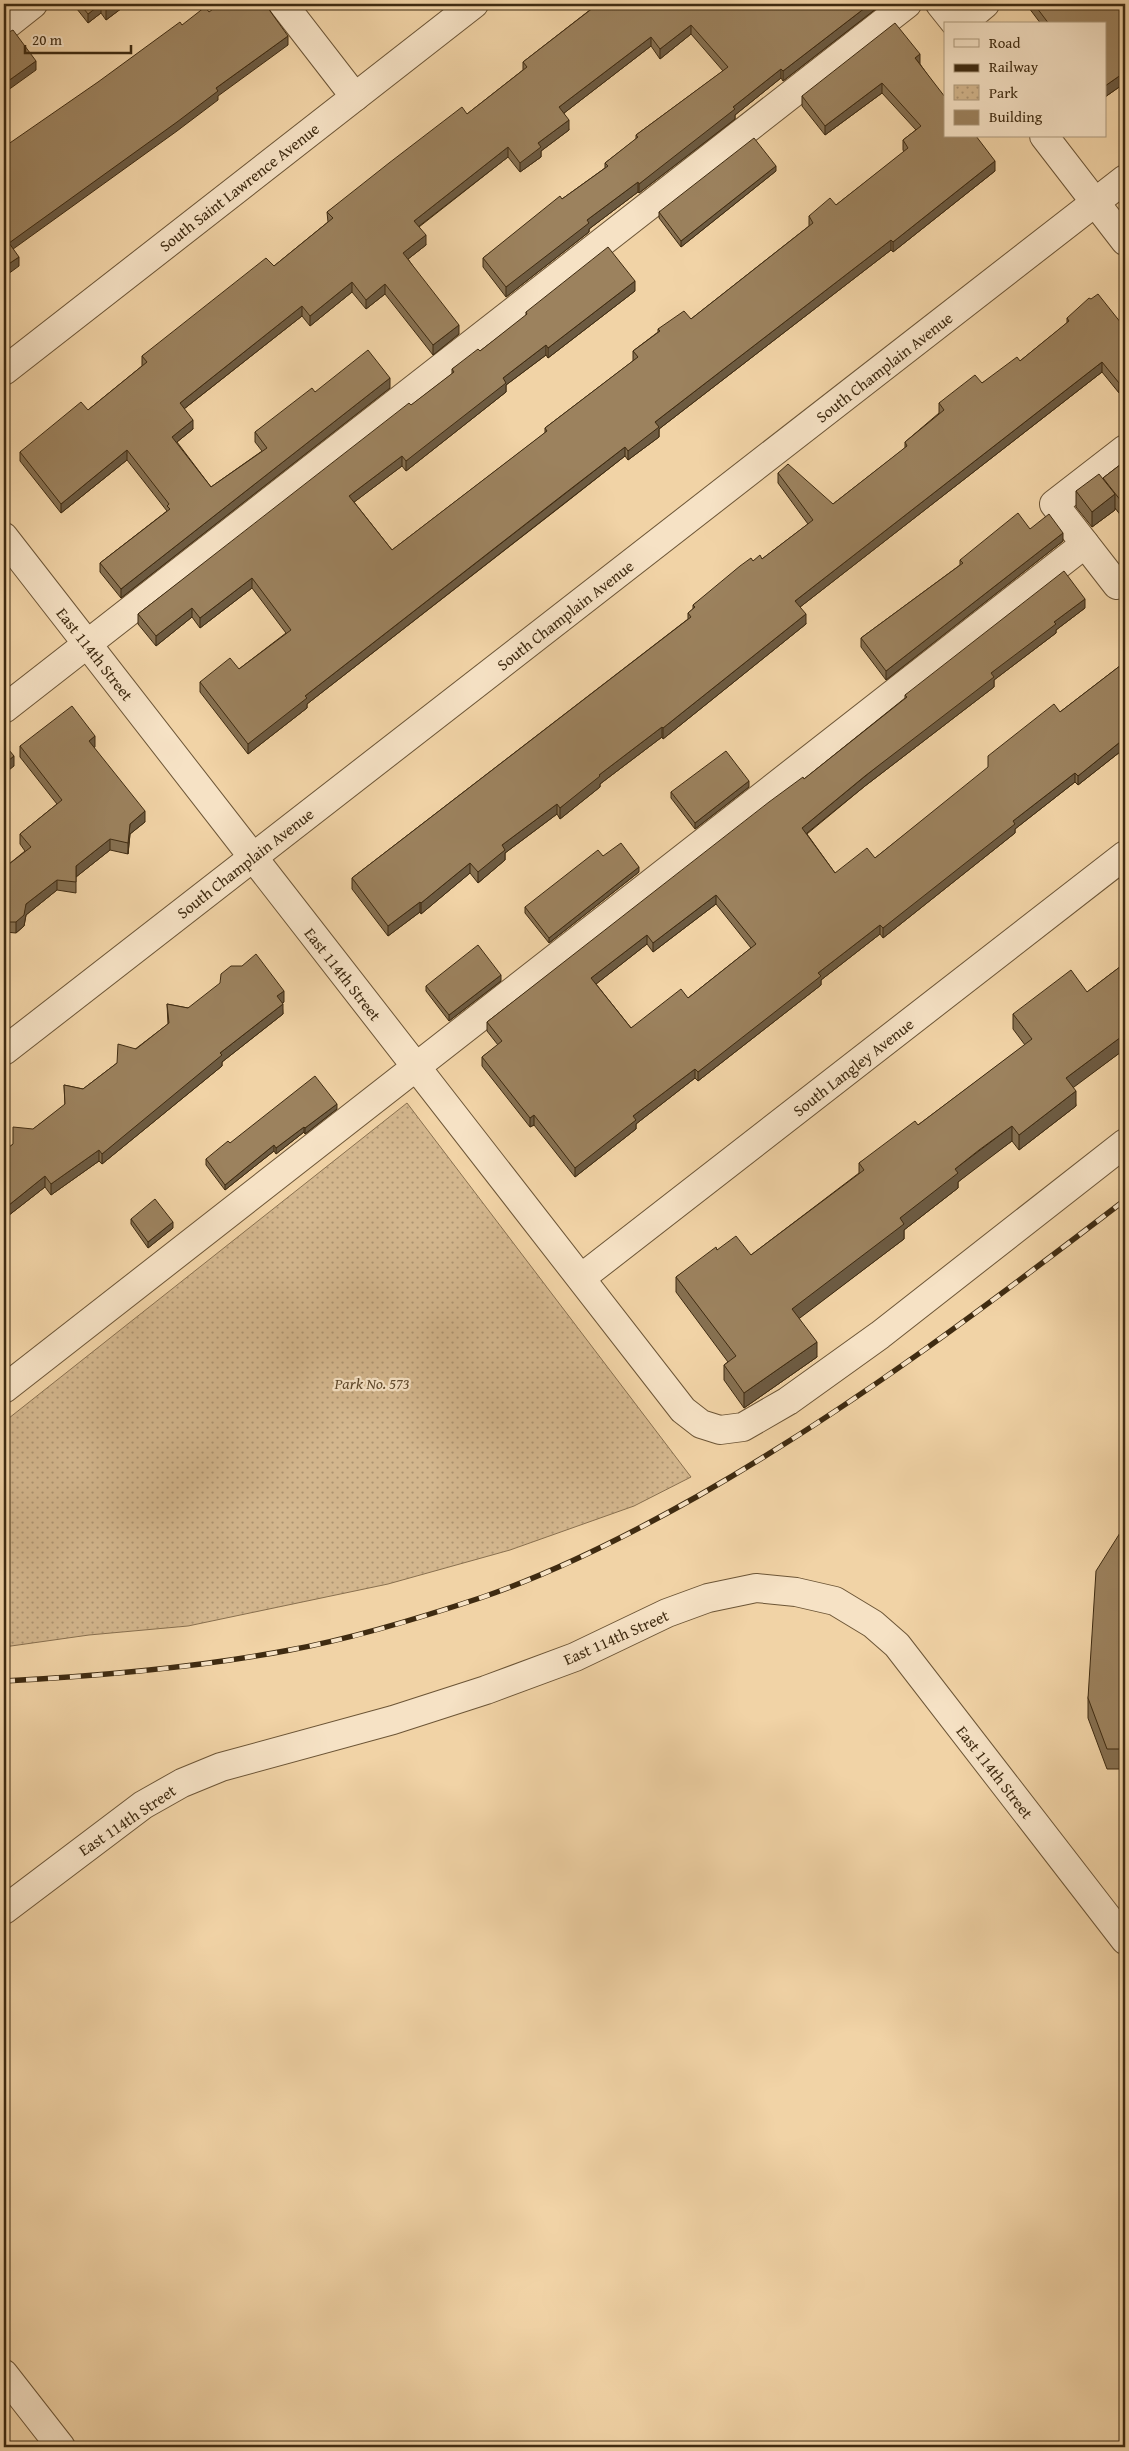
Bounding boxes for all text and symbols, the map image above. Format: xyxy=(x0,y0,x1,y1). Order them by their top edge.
scale bar xyxy=(25,22,131,54)
legend xyxy=(944,22,1106,138)
text: 20 m xyxy=(32,29,63,50)
text: Road xyxy=(989,32,1020,53)
text: Railway xyxy=(989,56,1039,77)
text: Park xyxy=(989,82,1018,103)
text: Building xyxy=(989,106,1043,127)
street label: South Saint Lawrence Avenue xyxy=(154,117,324,257)
street label: South Champlain Avenue xyxy=(810,306,958,428)
street label: South Champlain Avenue xyxy=(491,554,639,676)
street label: East 114th Street xyxy=(51,602,139,706)
street label: South Champlain Avenue xyxy=(171,802,319,924)
street label: East 114th Street xyxy=(299,922,387,1026)
street label: South Langley Avenue xyxy=(787,1012,919,1122)
park label: Park No. 573 xyxy=(334,1371,409,1395)
street label: East 114th Street xyxy=(560,1603,673,1671)
street label: East 114th Street xyxy=(951,1720,1039,1824)
street label: East 114th Street xyxy=(73,1778,181,1862)

